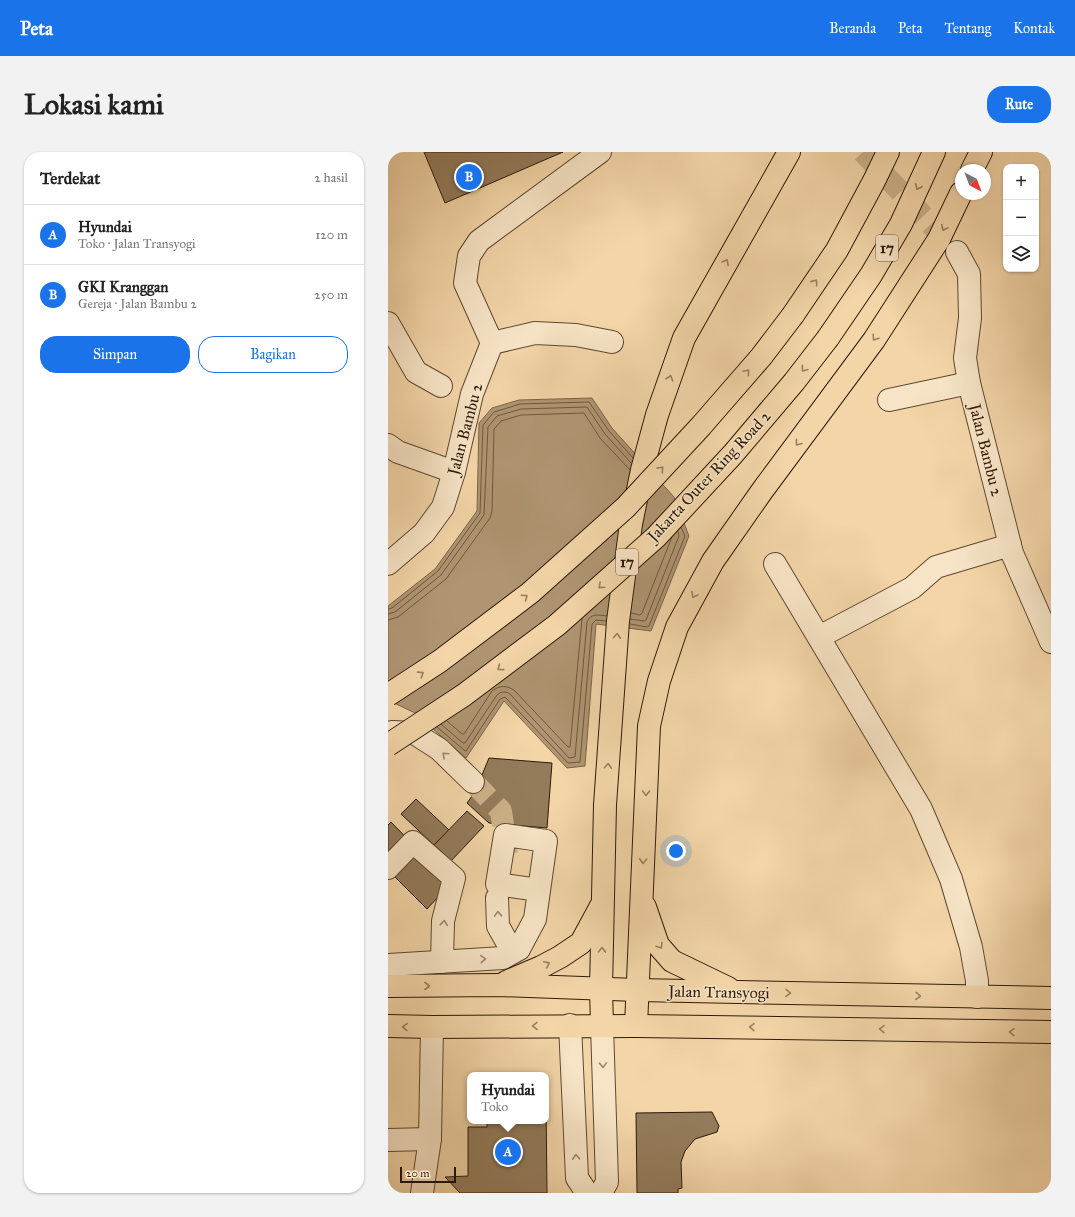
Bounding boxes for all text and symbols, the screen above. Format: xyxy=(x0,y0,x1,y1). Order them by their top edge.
text: Peta xyxy=(20,17,53,40)
text: Beranda xyxy=(829,20,876,37)
text: Peta xyxy=(898,20,922,37)
text: Tentang xyxy=(944,20,991,37)
text: Kontak xyxy=(1013,20,1055,37)
button: Rute xyxy=(987,86,1051,123)
text: Lokasi kami xyxy=(24,87,164,122)
pin: B xyxy=(456,162,482,192)
north arrow xyxy=(955,164,991,200)
map controls xyxy=(1003,164,1039,272)
button: + xyxy=(1003,164,1039,200)
text: Terdekat xyxy=(40,168,100,189)
text: 2 hasil xyxy=(314,170,348,186)
one-way arrow xyxy=(915,183,923,191)
button: − xyxy=(1003,200,1039,236)
text: Hyundai xyxy=(78,218,132,236)
one-way arrow xyxy=(941,224,949,231)
text: A xyxy=(49,227,57,243)
text: 120 m xyxy=(315,227,348,243)
road number: 17 xyxy=(876,235,898,261)
text: Toko · Jalan Transyogi xyxy=(78,236,196,252)
button: layers xyxy=(1003,236,1039,272)
one-way arrow xyxy=(722,259,729,266)
text: GKI Kranggan xyxy=(78,278,168,296)
one-way arrow xyxy=(810,280,817,287)
text: B xyxy=(49,287,57,303)
text: 250 m xyxy=(314,287,348,303)
text: Gereja · Jalan Bambu 2 xyxy=(78,296,197,312)
one-way arrow xyxy=(872,334,880,341)
button: Simpan xyxy=(40,336,190,373)
button: Bagikan xyxy=(198,336,348,373)
one-way arrow xyxy=(802,364,809,371)
one-way arrow xyxy=(743,370,750,377)
one-way arrow xyxy=(665,375,673,382)
street label: Jalan Bambu 2 xyxy=(443,381,487,479)
street label: Jalan Bambu 2 xyxy=(964,400,1007,498)
street label: Jakarta Outer Ring Road 2 xyxy=(642,407,775,548)
one-way arrow xyxy=(796,438,803,445)
one-way arrow xyxy=(656,467,663,474)
road number: 17 xyxy=(616,549,638,575)
one-way arrow xyxy=(598,581,606,588)
one-way arrow xyxy=(692,591,699,598)
one-way arrow xyxy=(521,594,528,601)
one-way arrow xyxy=(613,633,622,639)
one-way arrow xyxy=(498,663,505,670)
one-way arrow xyxy=(416,672,423,679)
one-way arrow xyxy=(442,752,450,760)
one-way arrow xyxy=(604,763,613,769)
one-way arrow xyxy=(642,790,651,796)
your location xyxy=(666,841,686,861)
one-way arrow xyxy=(639,858,647,864)
one-way arrow xyxy=(494,911,502,917)
one-way arrow xyxy=(439,920,448,926)
one-way arrow xyxy=(655,942,662,949)
one-way arrow xyxy=(598,947,606,953)
one-way arrow xyxy=(480,955,486,964)
one-way arrow xyxy=(543,961,551,969)
one-way arrow xyxy=(424,982,430,990)
street label: Jalan Transyogi xyxy=(666,982,770,1003)
one-way arrow xyxy=(785,988,791,997)
one-way arrow xyxy=(915,992,921,1000)
one-way arrow xyxy=(402,1022,408,1031)
one-way arrow xyxy=(532,1022,538,1030)
one-way arrow xyxy=(749,1023,755,1031)
one-way arrow xyxy=(879,1025,885,1033)
one-way arrow xyxy=(1009,1027,1015,1036)
one-way arrow xyxy=(599,1062,608,1068)
popup xyxy=(467,1072,549,1124)
text: Hyundai xyxy=(481,1081,535,1099)
text: Toko xyxy=(481,1099,508,1115)
pin: A xyxy=(495,1137,521,1167)
one-way arrow xyxy=(572,1154,581,1160)
scale bar xyxy=(400,1165,456,1184)
text: 20 m xyxy=(406,1167,429,1180)

